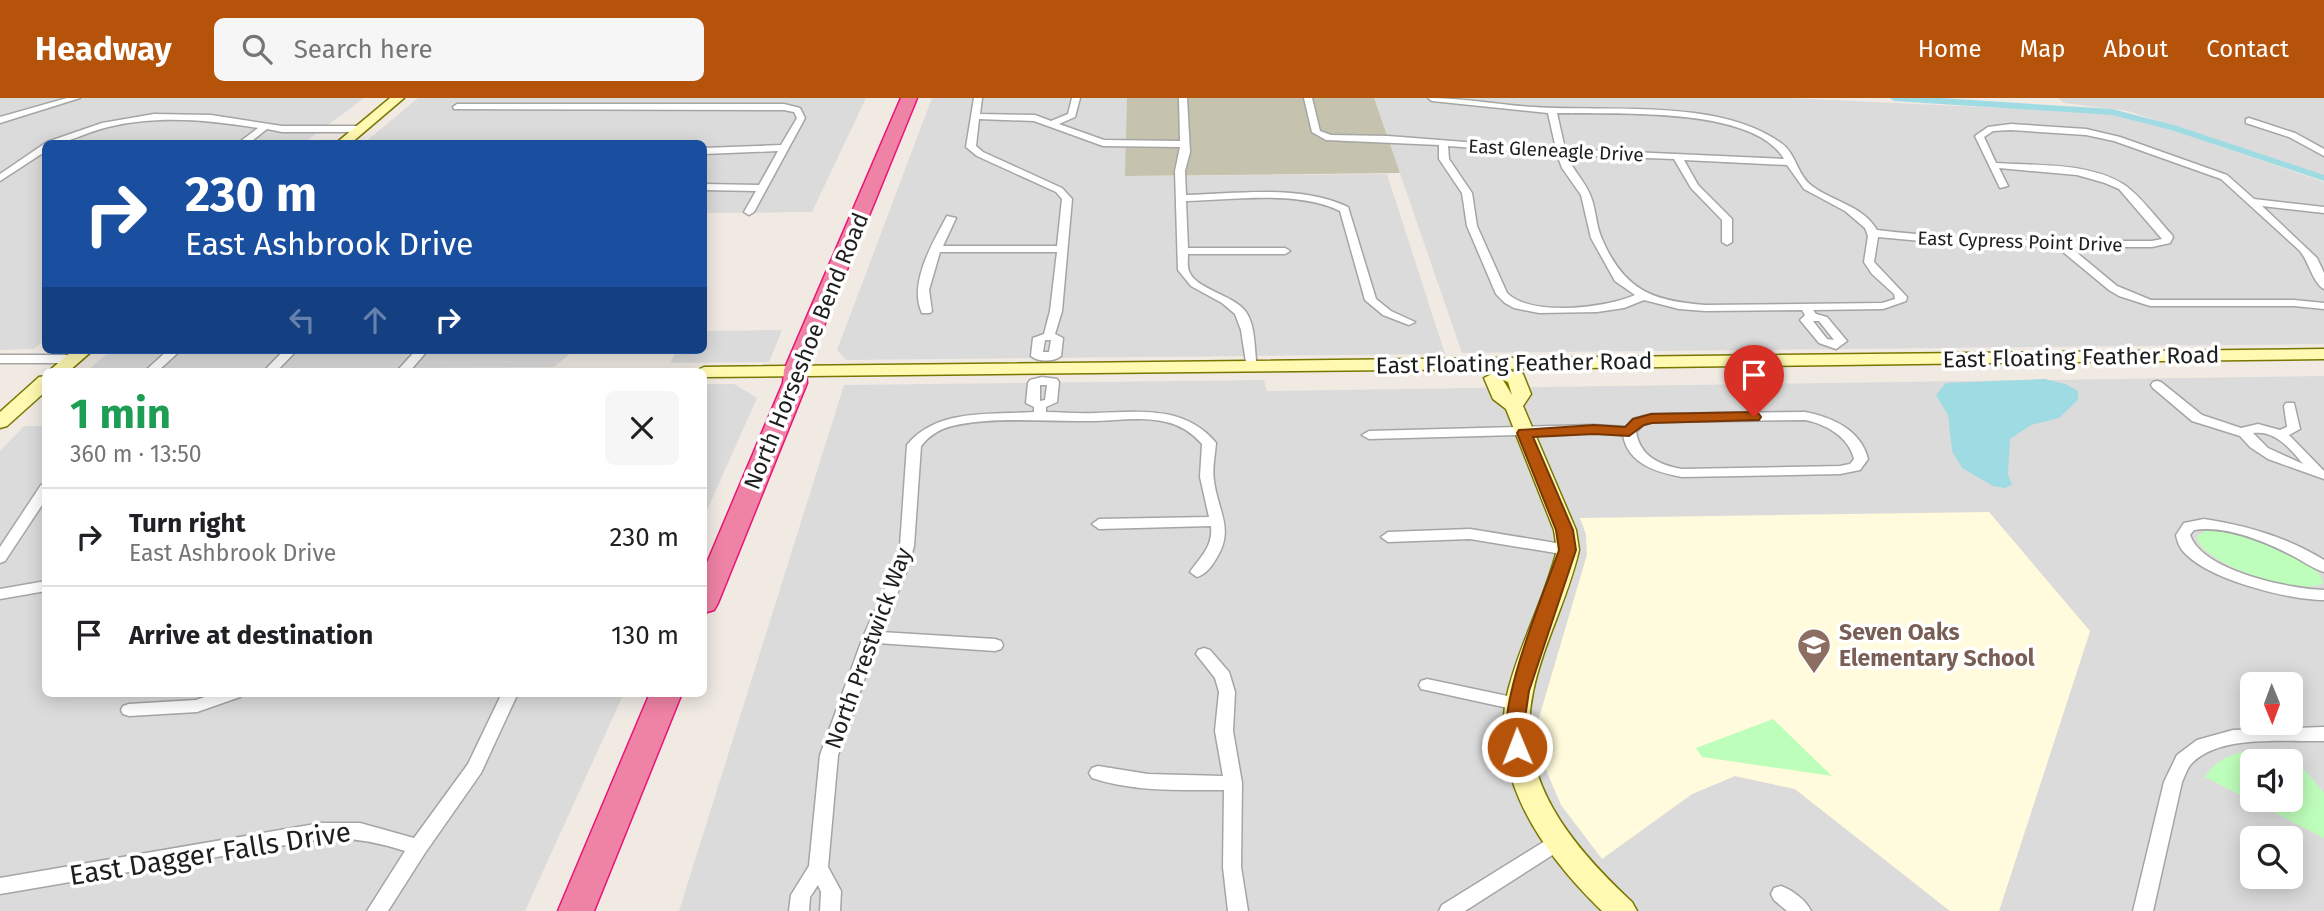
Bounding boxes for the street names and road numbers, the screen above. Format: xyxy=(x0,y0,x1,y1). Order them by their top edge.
street label: East Gleneagle Drive xyxy=(1468,134,1644,167)
street label: North Horseshoe Bend Road xyxy=(738,209,874,493)
street label: East Cypress Point Drive xyxy=(1917,226,2123,257)
street label: East Floating Feather Road xyxy=(1942,341,2220,373)
street label: East Floating Feather Road xyxy=(1375,347,1653,379)
street label: North Prestwick Way xyxy=(819,543,918,752)
street label: East Dagger Falls Drive xyxy=(67,815,353,892)

